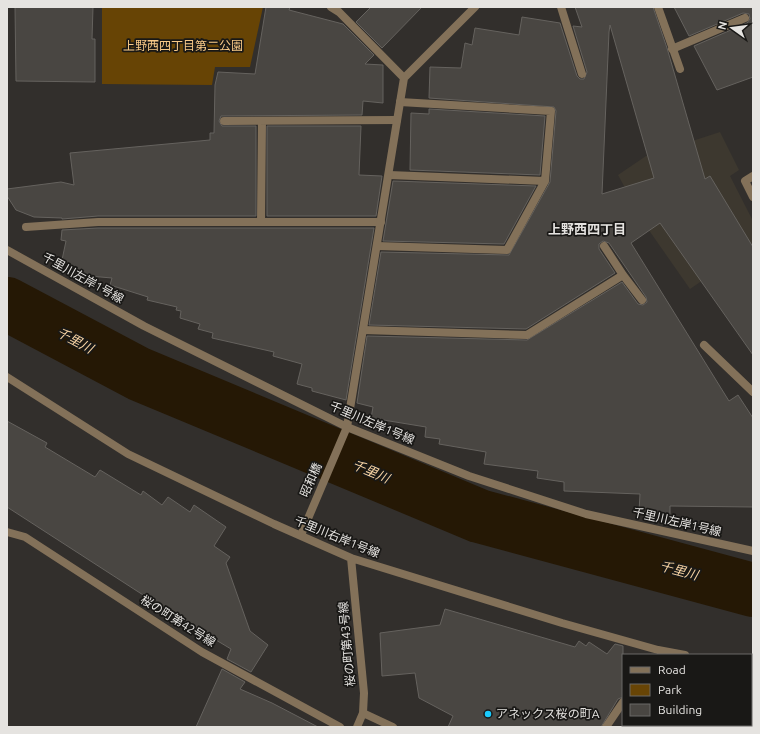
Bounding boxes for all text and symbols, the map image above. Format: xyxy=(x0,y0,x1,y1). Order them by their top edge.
north arrow xyxy=(712,8,752,48)
text: N xyxy=(715,20,729,31)
park label: 上野西四丁目第二公園 xyxy=(123,39,243,52)
district label: 上野西四丁目 xyxy=(548,222,626,236)
street label: 千里川左岸1号線 xyxy=(40,250,126,305)
water label: 千里川 xyxy=(54,325,97,356)
street label: 千里川左岸1号線 xyxy=(328,399,417,446)
water label: 千里川 xyxy=(350,457,394,486)
street label: 昭和橋 xyxy=(297,461,324,499)
street label: 千里川左岸1号線 xyxy=(631,505,723,538)
street label: 千里川右岸1号線 xyxy=(293,514,382,560)
water label: 千里川 xyxy=(658,558,702,582)
street label: 桜の町第42号線 xyxy=(139,592,218,649)
street label: 桜の町第43号線 xyxy=(336,601,357,687)
legend xyxy=(622,654,752,726)
text: Road xyxy=(658,663,686,676)
text: Park xyxy=(658,683,682,696)
text: Building xyxy=(658,703,702,716)
place label: アネックス桜の町A xyxy=(496,707,600,720)
marker: アネックス桜の町A xyxy=(483,709,493,719)

